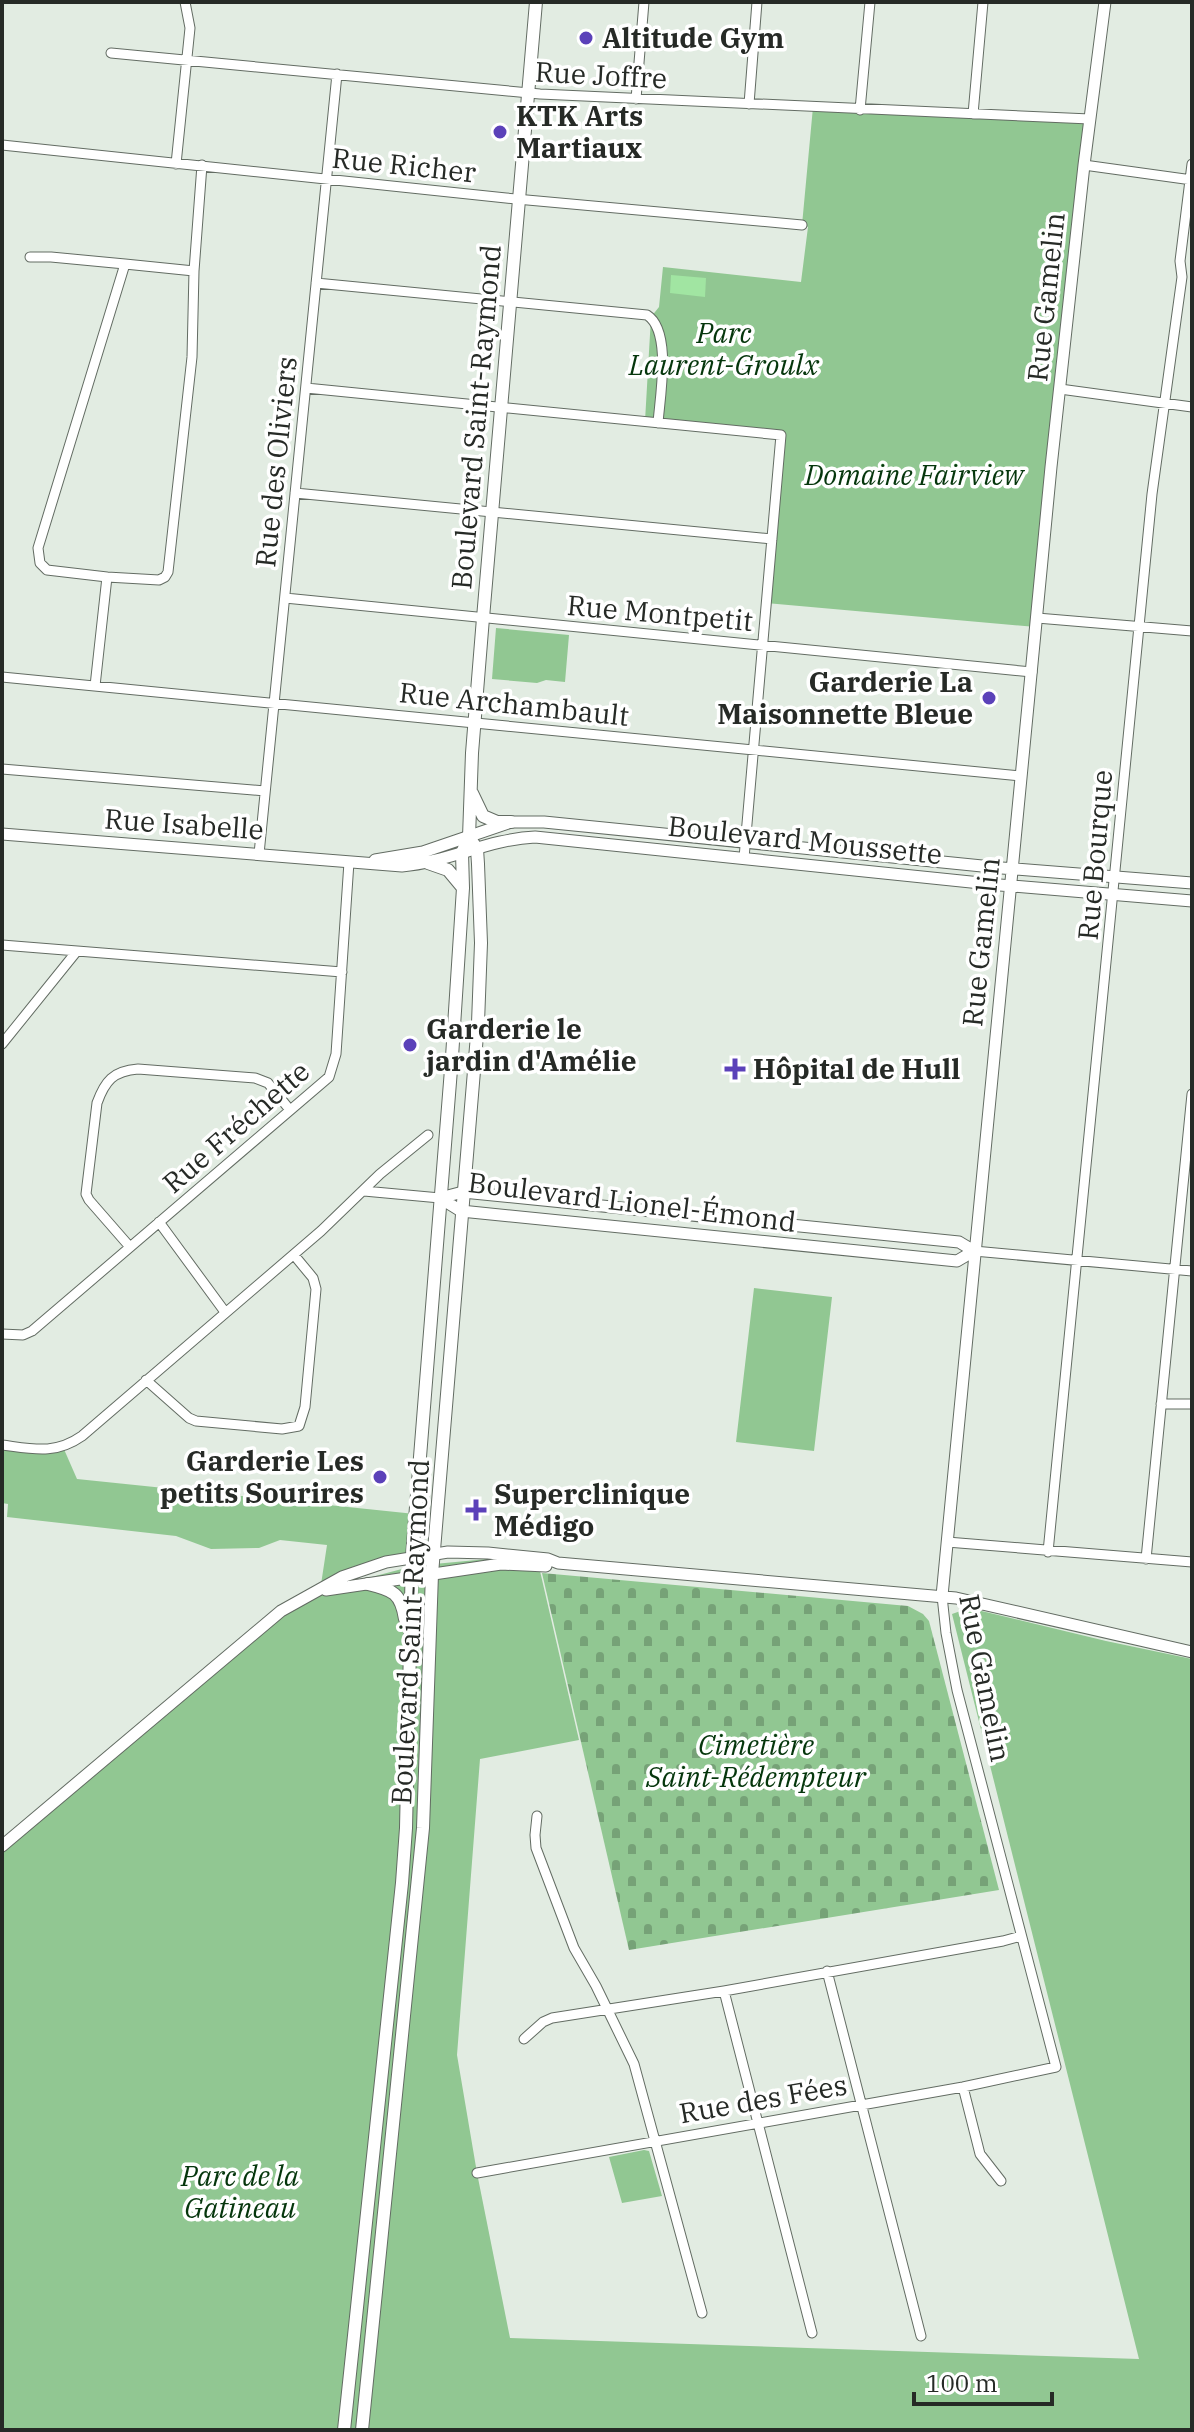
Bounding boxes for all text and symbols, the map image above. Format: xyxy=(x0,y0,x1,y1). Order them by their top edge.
place label: Altitude Gym xyxy=(602,19,784,56)
marker: Altitude Gym xyxy=(577,29,595,47)
street label: Rue Joffre xyxy=(534,53,668,96)
place label: KTK Arts Martiaux xyxy=(516,97,643,166)
marker: KTK Arts Martiaux xyxy=(491,123,509,141)
street label: Rue Richer xyxy=(330,139,478,191)
street label: Rue Gamelin xyxy=(1018,210,1073,383)
street label: Boulevard Saint-Raymond xyxy=(442,243,509,591)
park label: Parc Laurent-Groulx xyxy=(628,314,820,383)
street label: Rue des Oliviers xyxy=(246,355,305,569)
park label: Domaine Fairview xyxy=(804,456,1026,493)
street label: Rue Montpetit xyxy=(566,586,755,639)
place label: Garderie La Maisonnette Bleue xyxy=(717,663,973,732)
street label: Rue Archambault xyxy=(397,673,631,734)
marker: Garderie La Maisonnette Bleue xyxy=(980,689,998,707)
street label: Rue Bourque xyxy=(1069,768,1120,942)
street label: Rue Isabelle xyxy=(103,799,265,848)
street label: Boulevard Moussette xyxy=(666,807,944,872)
street label: Rue Gamelin xyxy=(953,855,1008,1028)
place label: Garderie le jardin d'Amélie xyxy=(423,1010,637,1079)
marker: Garderie le jardin d'Amélie xyxy=(401,1036,419,1054)
place label: Hôpital de Hull xyxy=(753,1050,960,1087)
street label: Rue Fréchette xyxy=(154,1053,317,1201)
marker: Hôpital de Hull xyxy=(724,1058,746,1080)
street label: Boulevard Lionel-Émond xyxy=(466,1163,798,1240)
place label: Garderie Les petits Sourires xyxy=(160,1442,364,1511)
street label: Boulevard Saint-Raymond xyxy=(382,1458,437,1806)
marker: Garderie Les petits Sourires xyxy=(371,1468,389,1486)
place label: Superclinique Médigo xyxy=(494,1475,690,1544)
marker: Superclinique Médigo xyxy=(465,1499,487,1521)
street label: Rue Gamelin xyxy=(951,1591,1020,1765)
park label: Cimetière Saint-Rédempteur xyxy=(645,1726,867,1795)
street label: Rue des Fées xyxy=(676,2066,850,2131)
park label: Parc de la Gatineau xyxy=(180,2157,299,2226)
scale bar xyxy=(914,2356,1052,2406)
text: 100 m xyxy=(926,2367,998,2399)

